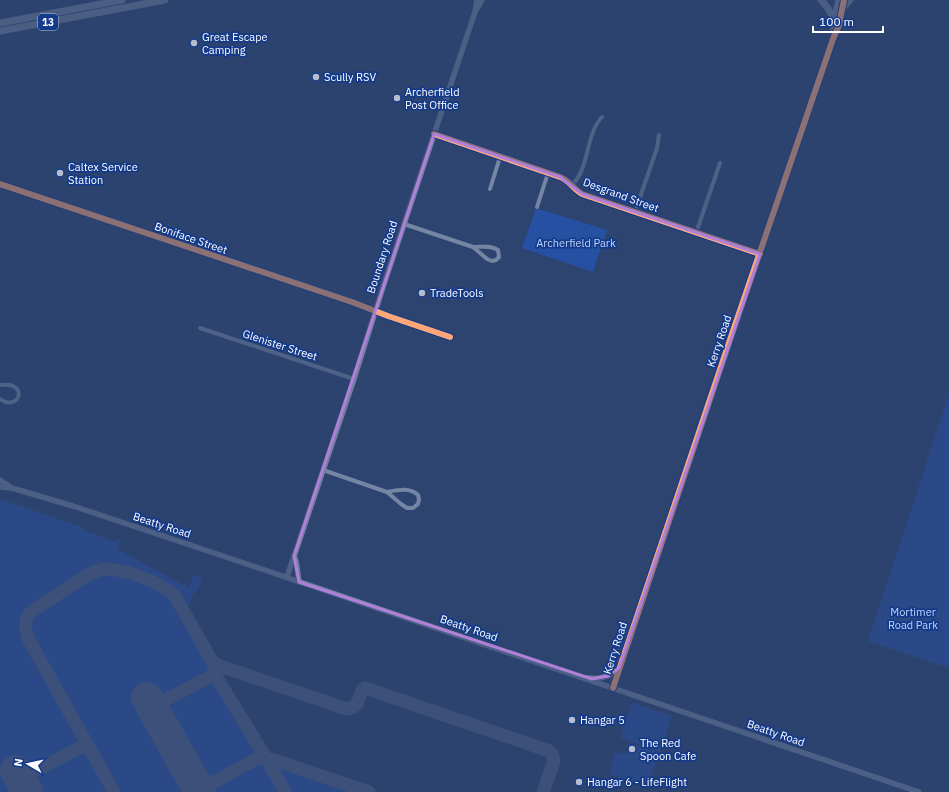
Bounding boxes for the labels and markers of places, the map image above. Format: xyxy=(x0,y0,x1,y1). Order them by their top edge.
place label: Great Escape Camping xyxy=(202,30,268,57)
marker: Great Escape Camping xyxy=(189,38,199,48)
place label: Scully RSV xyxy=(324,70,377,84)
marker: Scully RSV xyxy=(311,72,321,82)
place label: Archerfield Post Office xyxy=(405,85,460,112)
marker: Archerfield Post Office xyxy=(392,93,402,103)
place label: Caltex Service Station xyxy=(68,160,138,187)
marker: Caltex Service Station xyxy=(55,168,65,178)
place label: TradeTools xyxy=(430,286,484,300)
marker: TradeTools xyxy=(417,288,427,298)
place label: Hangar 5 xyxy=(580,713,625,727)
marker: Hangar 5 xyxy=(567,715,577,725)
place label: The Red Spoon Cafe xyxy=(640,736,696,763)
marker: The Red Spoon Cafe xyxy=(627,744,637,754)
place label: Hangar 6 - LifeFlight xyxy=(587,775,687,789)
marker: Hangar 6 - LifeFlight xyxy=(574,777,584,787)

